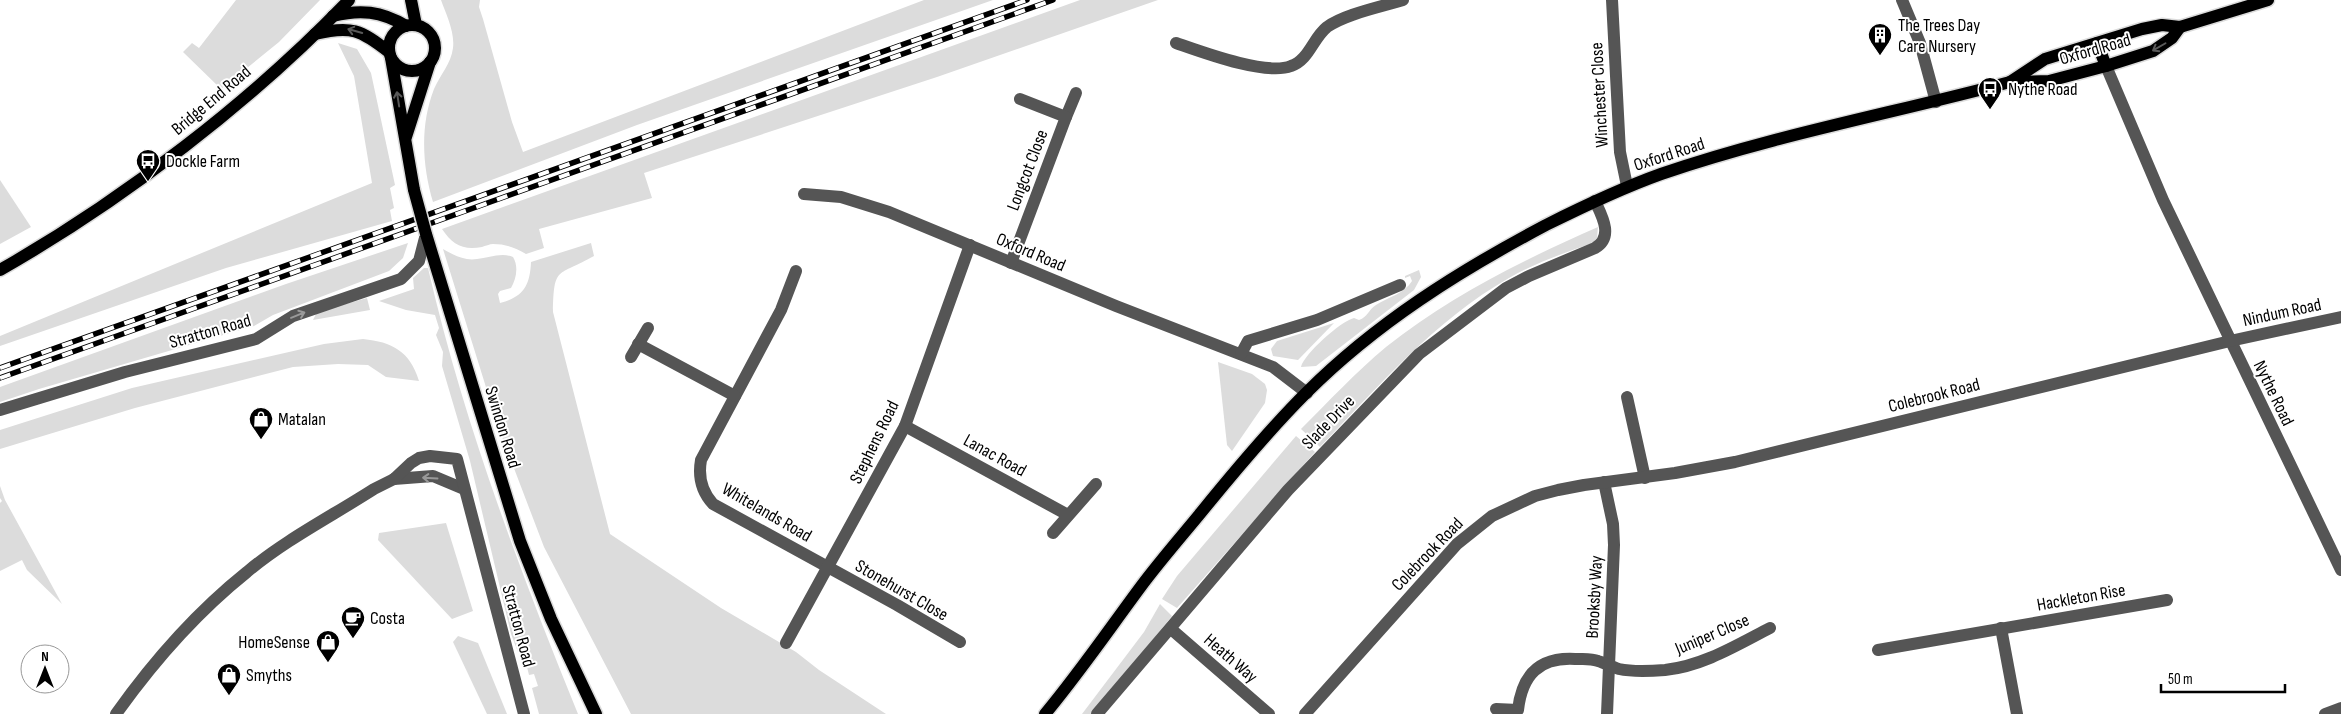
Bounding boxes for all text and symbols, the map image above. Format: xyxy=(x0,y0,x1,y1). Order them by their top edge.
place label: The Trees Day Care Nursery xyxy=(1898,15,1980,57)
building icon: The Trees Day Care Nursery xyxy=(1867,22,1893,56)
one-way arrow xyxy=(347,25,363,35)
street label: Oxford Road xyxy=(2057,29,2133,70)
street label: Winchester Close xyxy=(1586,42,1613,148)
one-way arrow xyxy=(2152,42,2166,52)
street label: Bridge End Road xyxy=(168,61,255,140)
bus stop icon: Nythe Road xyxy=(1977,76,2003,110)
place label: Nythe Road xyxy=(2008,79,2078,100)
one-way arrow xyxy=(393,91,403,107)
street label: Longcot Close xyxy=(1002,127,1052,214)
street label: Oxford Road xyxy=(1631,133,1707,176)
bus stop icon: Dockle Farm xyxy=(135,148,161,182)
place label: Dockle Farm xyxy=(166,151,240,172)
street label: Oxford Road xyxy=(993,229,1069,276)
street label: Nindum Road xyxy=(2241,294,2323,331)
one-way arrow xyxy=(290,309,305,318)
street label: Stratton Road xyxy=(167,310,253,353)
street label: Nythe Road xyxy=(2249,357,2298,429)
street label: Colebrook Road xyxy=(1886,374,1982,417)
street label: Swindon Road xyxy=(480,384,525,471)
street label: Slade Drive xyxy=(1298,391,1359,454)
street label: Stephens Road xyxy=(845,397,904,487)
shop icon: Matalan xyxy=(248,406,274,440)
place label: Matalan xyxy=(278,409,326,430)
street label: Lanac Road xyxy=(960,430,1030,481)
one-way arrow xyxy=(423,473,439,482)
street label: Whitelands Road xyxy=(718,478,815,547)
street label: Colebrook Road xyxy=(1387,513,1467,595)
street label: Stonehurst Close xyxy=(852,555,952,625)
street label: Brooksby Way xyxy=(1582,555,1607,639)
street label: Hackleton Rise xyxy=(2035,579,2127,616)
street label: Stratton Road xyxy=(498,583,540,669)
cafe icon: Costa xyxy=(340,605,366,639)
place label: Costa xyxy=(370,608,405,629)
street label: Juniper Close xyxy=(1671,610,1752,660)
shop icon: HomeSense xyxy=(315,629,341,663)
street label: Heath Way xyxy=(1199,629,1262,687)
place label: HomeSense xyxy=(238,632,310,653)
north arrow xyxy=(20,644,70,694)
text: N xyxy=(41,648,49,665)
shop icon: Smyths xyxy=(216,662,242,696)
scale bar xyxy=(2161,662,2285,694)
place label: Smyths xyxy=(246,665,292,686)
text: 50 m xyxy=(2168,670,2193,689)

